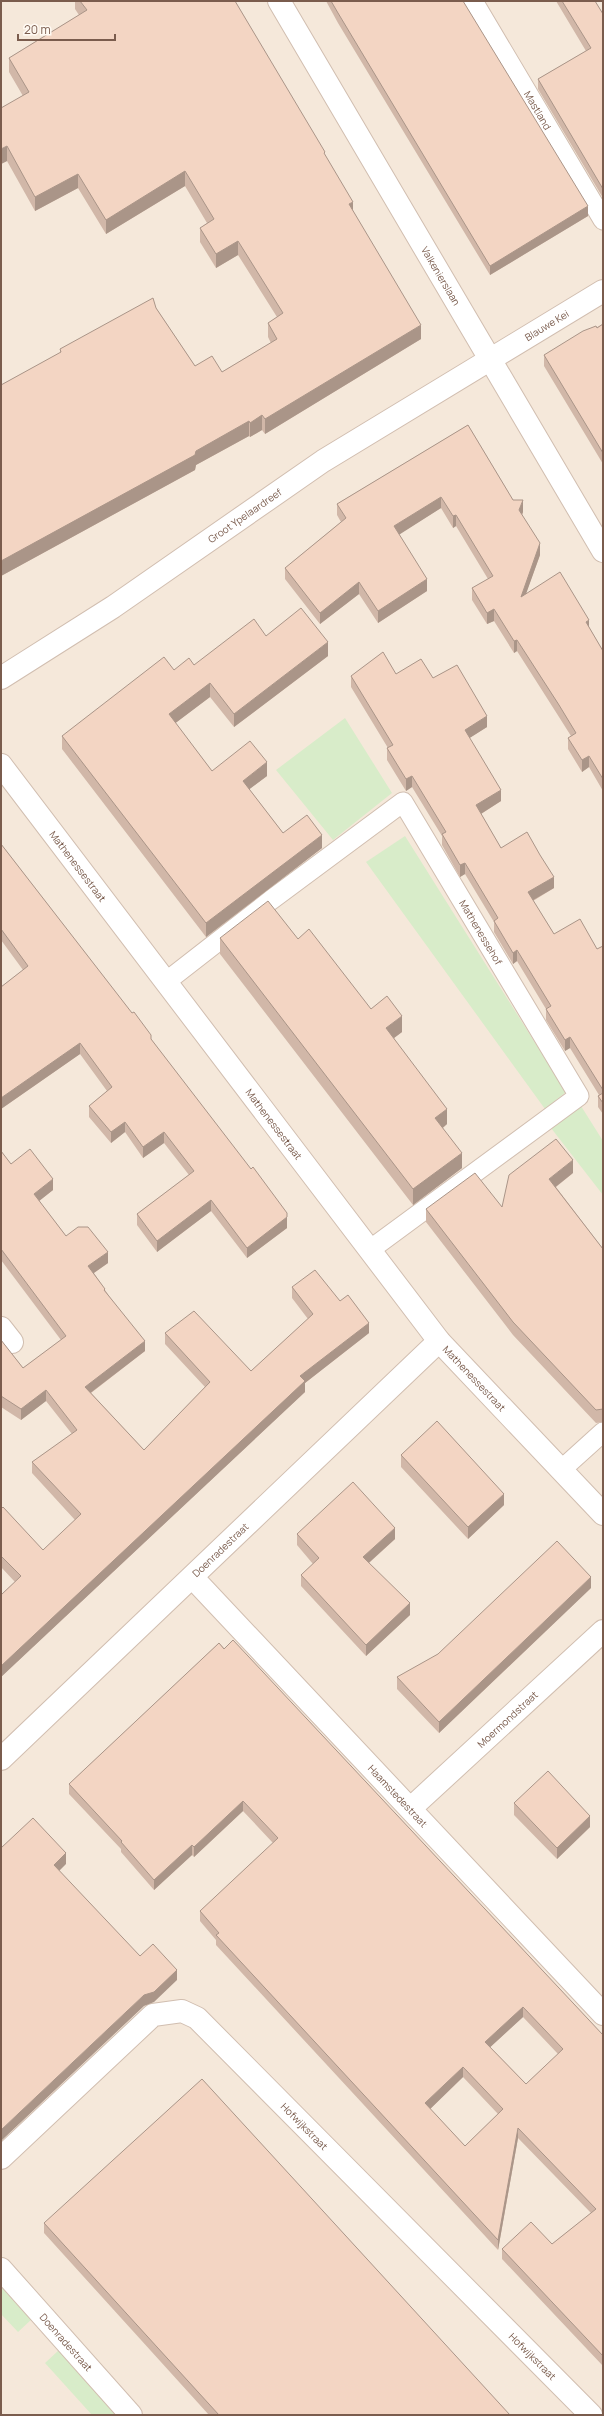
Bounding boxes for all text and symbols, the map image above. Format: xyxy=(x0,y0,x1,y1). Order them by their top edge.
scale bar xyxy=(18,16,115,42)
text: 20 m xyxy=(24,21,51,38)
street label: Mastland xyxy=(521,88,555,132)
street label: Valkenierslaan xyxy=(418,244,464,308)
street label: Blauwe Kei xyxy=(522,306,571,344)
street label: Groot Ypelaardreef xyxy=(205,485,285,546)
street label: Mathenessestraat xyxy=(46,828,109,904)
street label: Mathenessehof xyxy=(456,897,506,968)
street label: Mathenessestraat xyxy=(242,1086,305,1162)
street label: Mathenessestraat xyxy=(440,1342,509,1414)
street label: Doenradestraat xyxy=(189,1520,251,1580)
street label: Moermondstraat xyxy=(474,1688,541,1751)
street label: Haamstedestraat xyxy=(365,1762,431,1830)
street label: Hofwijkstraat xyxy=(278,2099,331,2153)
street label: Doenradestraat xyxy=(37,2310,96,2374)
street label: Hofwijkstraat xyxy=(506,2329,559,2383)

